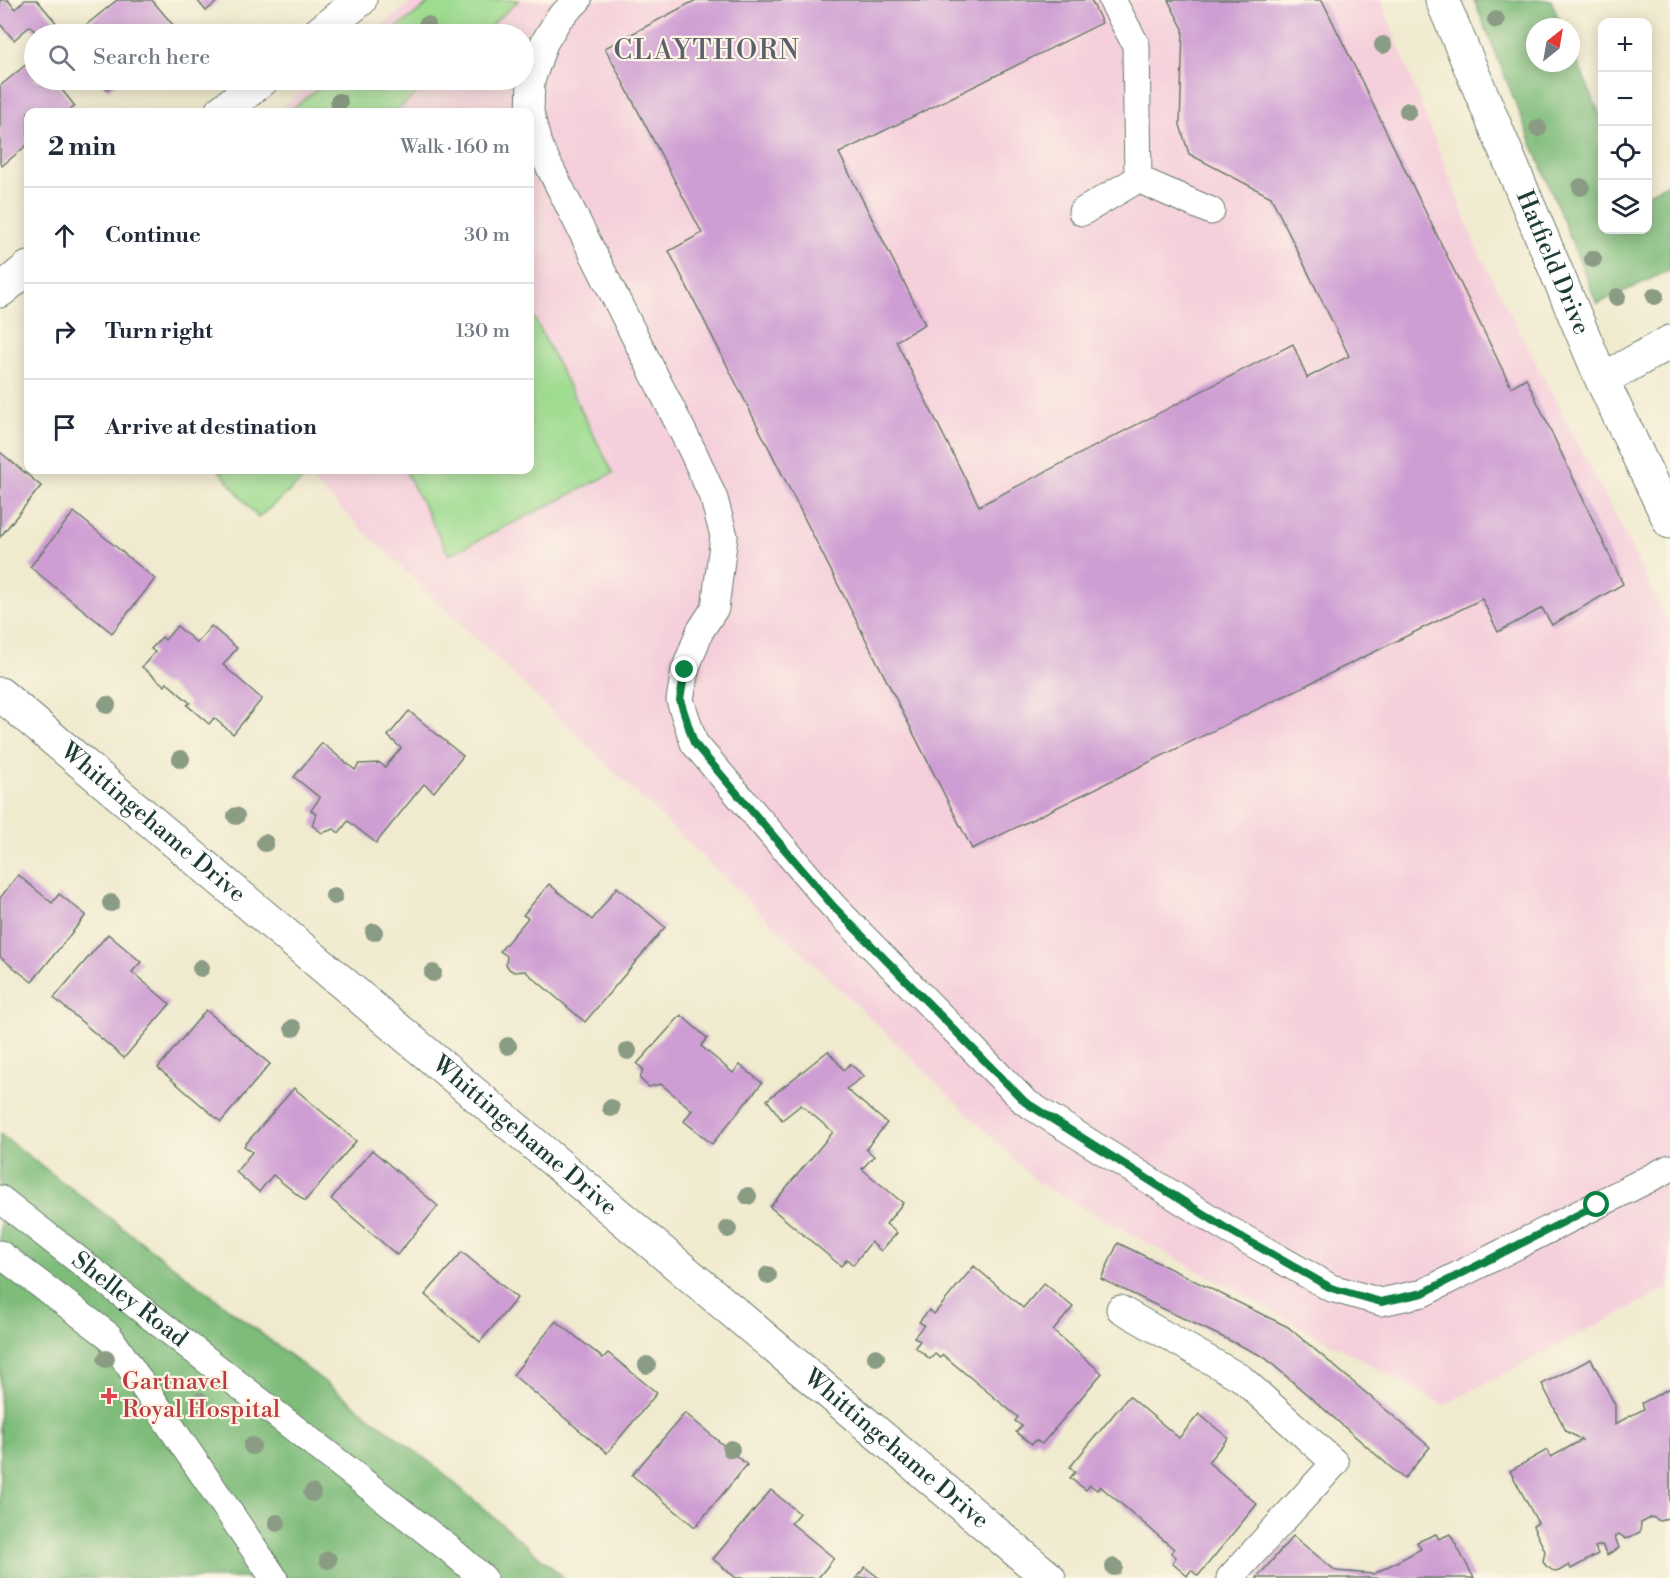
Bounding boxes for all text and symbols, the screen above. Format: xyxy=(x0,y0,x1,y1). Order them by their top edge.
north arrow xyxy=(1526,18,1580,72)
map controls xyxy=(1598,18,1652,234)
button: + xyxy=(1598,18,1652,72)
search box xyxy=(24,24,534,90)
district label: CLAYTHORN xyxy=(614,34,800,68)
icon: search xyxy=(45,41,78,74)
text: Search here xyxy=(93,44,210,71)
button: − xyxy=(1598,72,1652,126)
button: locate xyxy=(1598,126,1652,180)
text: 2 min xyxy=(48,131,116,163)
text: Walk · 160 m xyxy=(400,135,510,160)
button: layers xyxy=(1598,180,1652,234)
street label: Hatfield Drive xyxy=(1509,186,1596,339)
icon: ahead xyxy=(48,219,81,252)
text: Continue xyxy=(105,222,201,249)
text: 30 m xyxy=(464,223,510,248)
icon: right xyxy=(48,315,81,348)
text: Turn right xyxy=(105,318,213,345)
text: 130 m xyxy=(455,319,510,344)
icon: arrive xyxy=(48,411,81,444)
text: Arrive at destination xyxy=(105,414,317,441)
route end xyxy=(671,656,697,682)
street label: Whittingehame Drive xyxy=(53,736,252,909)
street label: Whittingehame Drive xyxy=(425,1049,623,1223)
route start xyxy=(1583,1191,1609,1217)
street label: Shelley Road xyxy=(65,1245,194,1354)
street label: Whittingehame Drive xyxy=(797,1362,995,1536)
place label: Gartnavel Royal Hospital xyxy=(122,1367,280,1425)
marker: Gartnavel Royal Hospital xyxy=(100,1387,118,1405)

